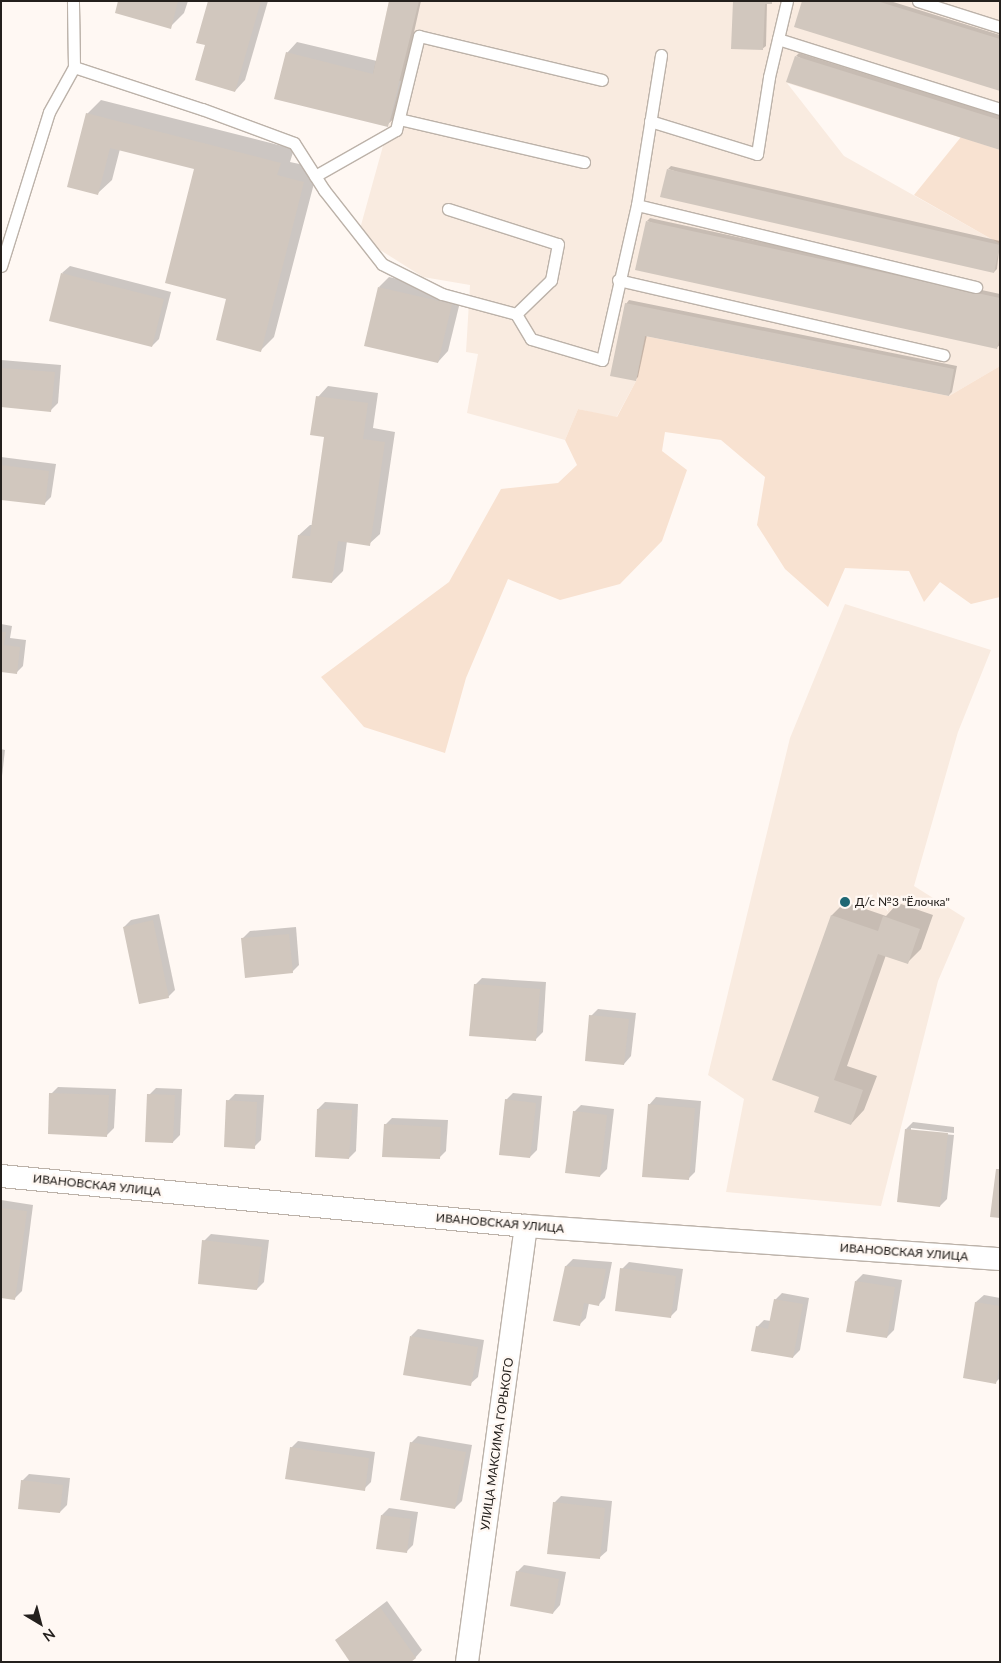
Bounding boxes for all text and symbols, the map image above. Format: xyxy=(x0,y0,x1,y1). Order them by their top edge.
place label: Д/с №3 "Ёлочка" xyxy=(855,895,950,909)
marker: Д/с №3 "Ёлочка" xyxy=(839,896,851,908)
street label: ИВАНОВСКАЯ УЛИЦА xyxy=(32,1171,162,1199)
street label: ИВАНОВСКАЯ УЛИЦА xyxy=(435,1210,565,1236)
street label: ИВАНОВСКАЯ УЛИЦА xyxy=(839,1240,969,1264)
street label: УЛИЦА МАКСИМА ГОРЬКОГО xyxy=(478,1357,516,1531)
north arrow xyxy=(15,1598,65,1648)
text: N xyxy=(40,1625,59,1645)

